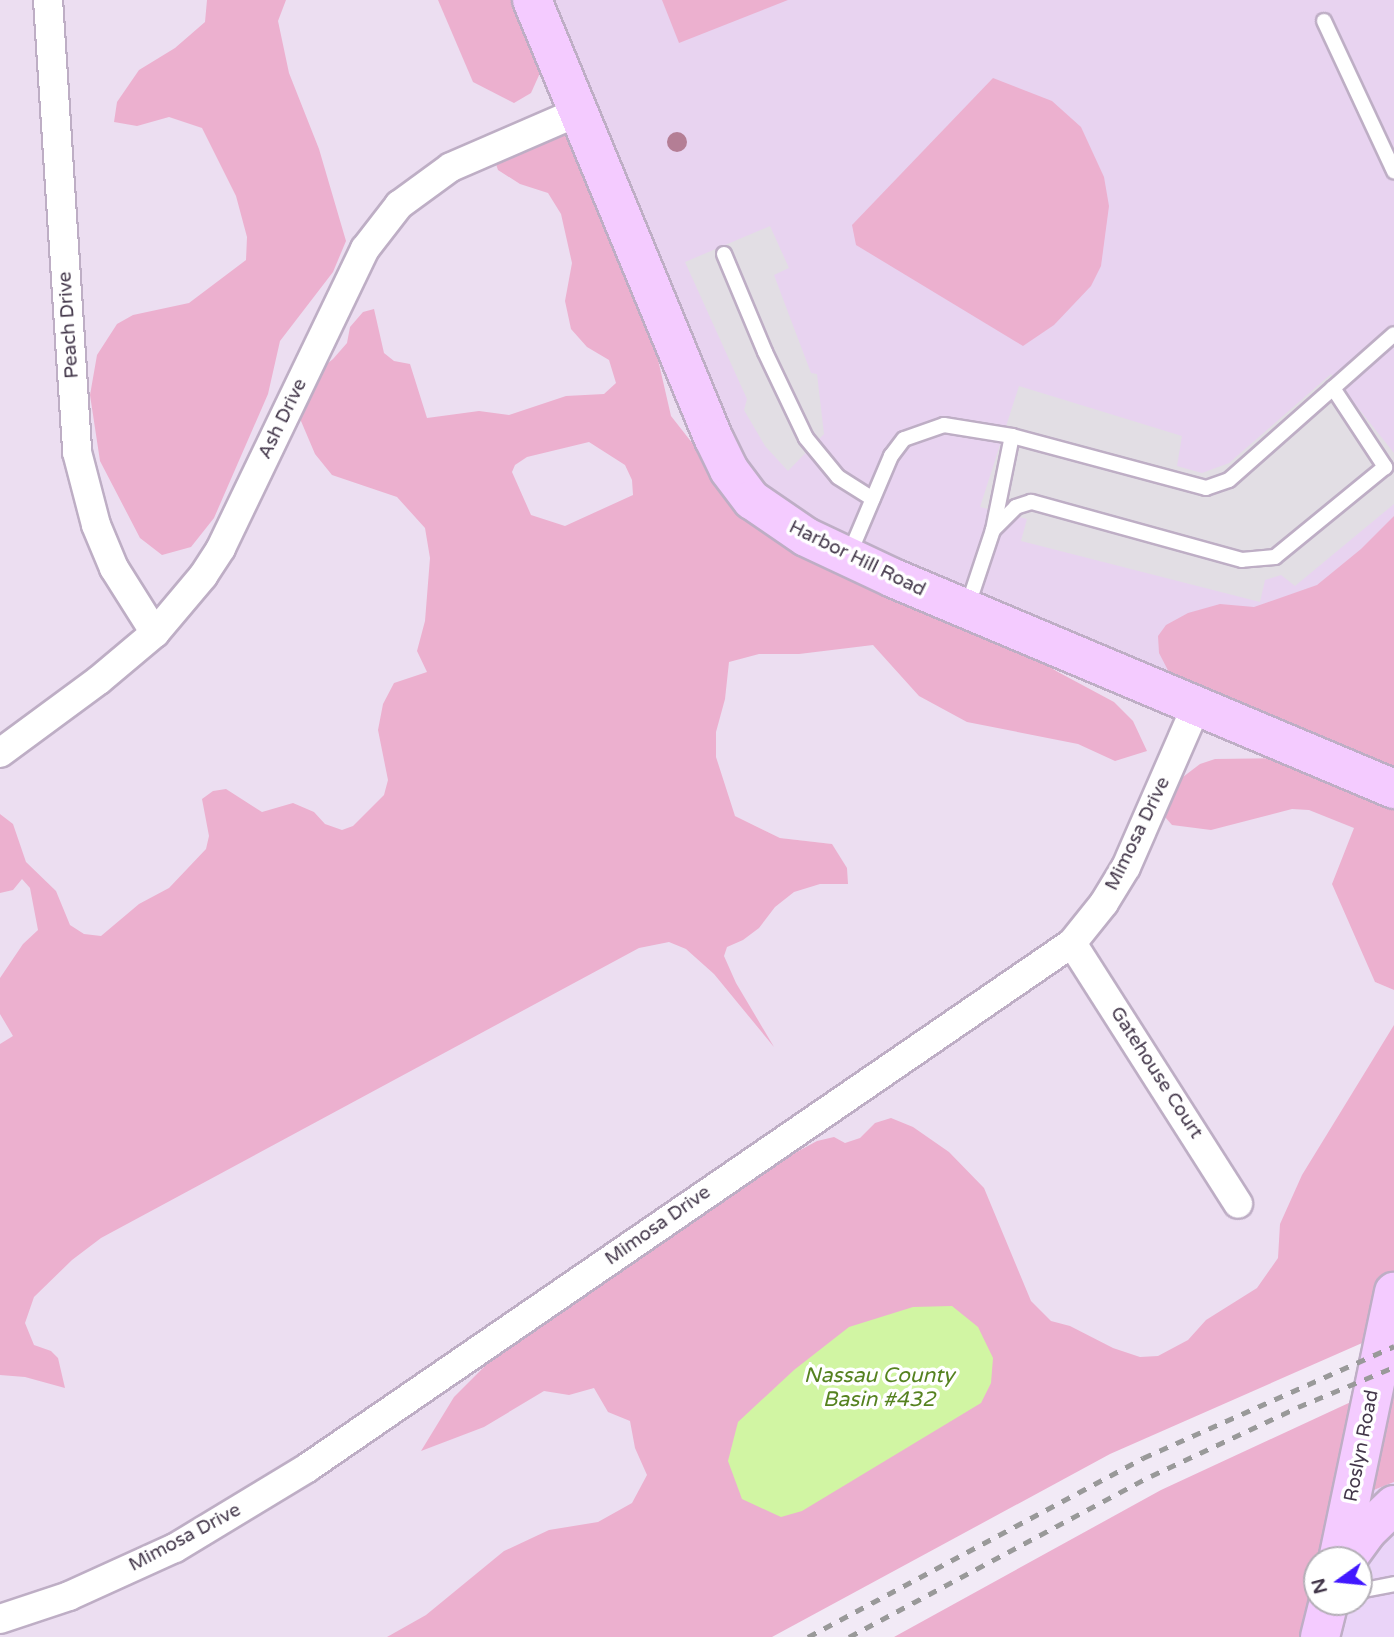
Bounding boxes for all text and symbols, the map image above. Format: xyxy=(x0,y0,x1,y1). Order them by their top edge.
street label: Peach Drive xyxy=(54,271,84,379)
street label: Ash Drive xyxy=(254,375,312,463)
street label: Harbor Hill Road xyxy=(785,516,929,602)
street label: Mimosa Drive xyxy=(1101,774,1175,894)
street label: Gatehouse Court xyxy=(1105,1003,1207,1143)
street label: Mimosa Drive xyxy=(601,1181,715,1271)
water label: Nassau County Basin #432 xyxy=(804,1363,954,1413)
street label: Roslyn Road xyxy=(1340,1388,1384,1504)
street label: Mimosa Drive xyxy=(125,1499,245,1577)
north arrow xyxy=(1303,1546,1373,1616)
text: N xyxy=(1307,1576,1332,1596)

